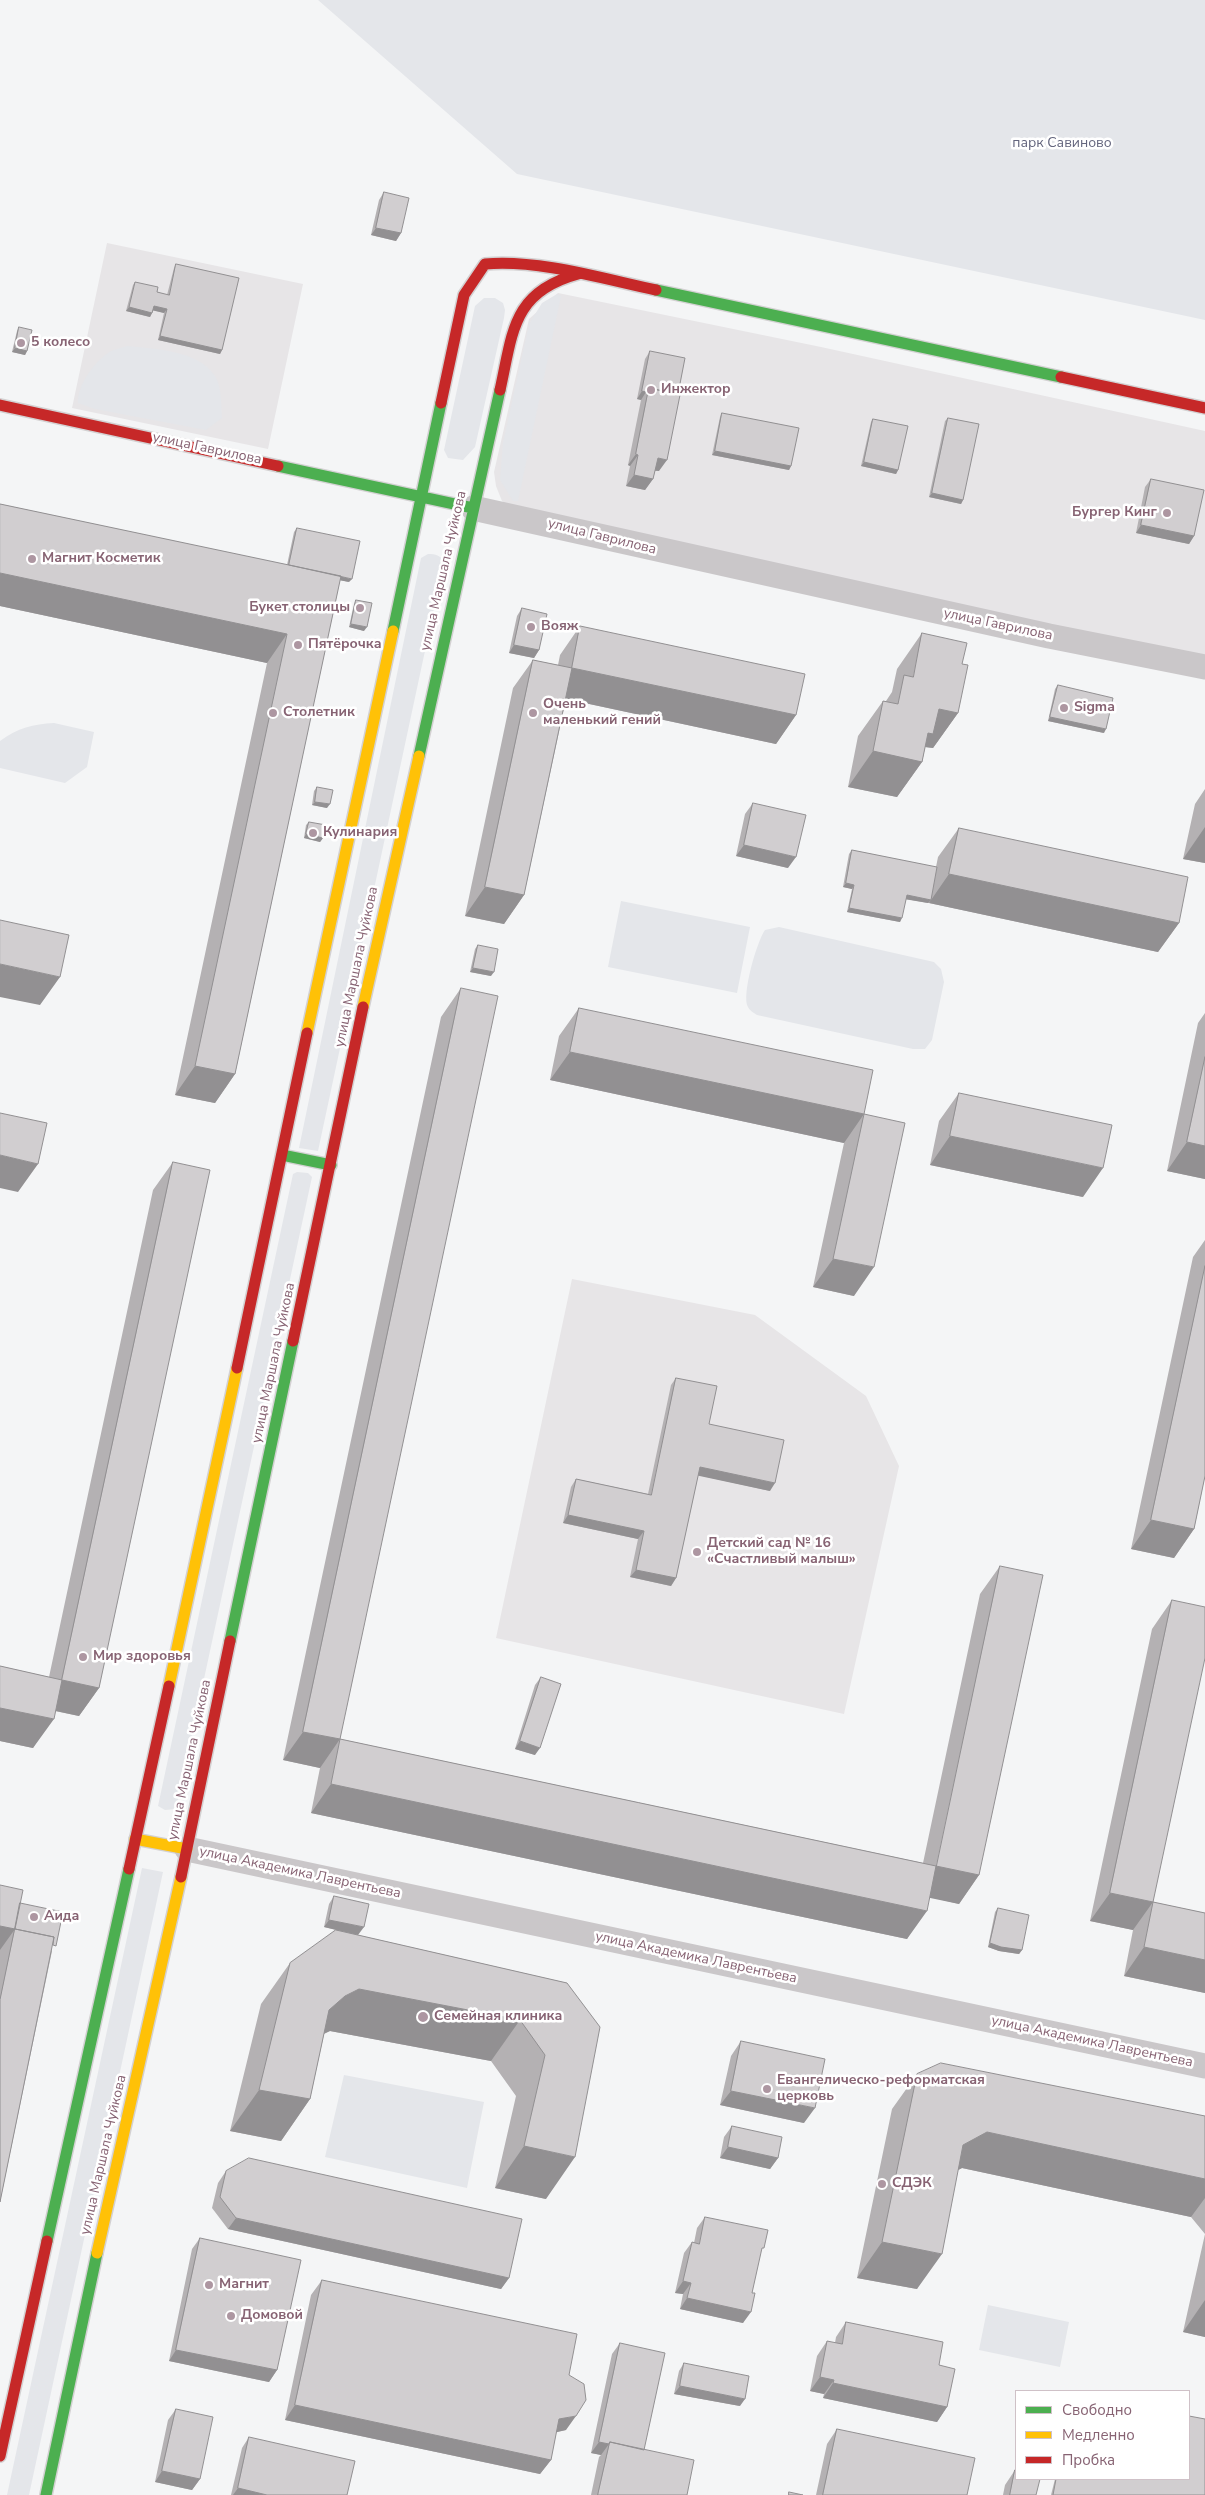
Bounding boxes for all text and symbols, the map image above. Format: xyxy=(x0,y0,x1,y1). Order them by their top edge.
park label: парк Савиново xyxy=(1012,136,1112,152)
place label: 5 колесо xyxy=(31,335,90,351)
marker: 5 колесо xyxy=(15,337,27,349)
place label: Инжектор xyxy=(661,382,731,398)
marker: Инжектор xyxy=(645,384,657,396)
street label: улица Гаврилова xyxy=(151,429,263,469)
street label: улица Маршала Чуйкова xyxy=(417,489,471,653)
place label: Бургер Кинг xyxy=(1072,505,1157,521)
marker: Бургер Кинг xyxy=(1161,507,1173,519)
street label: улица Гаврилова xyxy=(546,515,658,559)
place label: Магнит Косметик xyxy=(42,551,160,567)
marker: Магнит Косметик xyxy=(26,553,38,565)
place label: Букет столицы xyxy=(249,600,350,616)
marker: Букет столицы xyxy=(354,602,366,614)
street label: улица Гаврилова xyxy=(942,605,1054,645)
place label: Вояж xyxy=(541,619,578,635)
marker: Вояж xyxy=(525,621,537,633)
place label: Пятёрочка xyxy=(308,637,381,653)
marker: Пятёрочка xyxy=(292,639,304,651)
place label: Очень маленький гений xyxy=(543,697,661,730)
place label: Sigma xyxy=(1074,700,1115,716)
marker: Sigma xyxy=(1058,702,1070,714)
place label: Столетник xyxy=(283,705,355,721)
marker: Столетник xyxy=(267,707,279,719)
marker: Очень маленький гений xyxy=(527,707,539,719)
place label: Кулинария xyxy=(323,825,397,841)
marker: Кулинария xyxy=(307,827,319,839)
street label: улица Маршала Чуйкова xyxy=(332,885,382,1049)
street label: улица Маршала Чуйкова xyxy=(249,1281,299,1445)
place label: Детский сад № 16 «Счастливый малыш» xyxy=(707,1536,856,1568)
marker: Детский сад № 16 «Счастливый малыш» xyxy=(691,1546,703,1558)
place label: Мир здоровья xyxy=(93,1649,191,1665)
marker: Мир здоровья xyxy=(77,1651,89,1663)
street label: улица Маршала Чуйкова xyxy=(165,1678,215,1842)
street label: улица Академика Лаврентьева xyxy=(198,1843,402,1903)
place label: Аида xyxy=(44,1909,79,1925)
marker: Аида xyxy=(28,1911,40,1923)
street label: улица Академика Лаврентьева xyxy=(594,1928,798,1988)
place label: Семейная клиника xyxy=(434,2009,562,2025)
marker: Семейная клиника xyxy=(416,2010,430,2024)
street label: улица Академика Лаврентьева xyxy=(990,2012,1194,2072)
street label: улица Маршала Чуйкова xyxy=(77,2073,131,2237)
place label: Евангелическо-реформатская церковь xyxy=(777,2073,985,2106)
marker: Евангелическо-реформатская церковь xyxy=(761,2083,773,2095)
place label: СДЭК xyxy=(892,2176,932,2192)
marker: СДЭК xyxy=(876,2178,888,2190)
place label: Магнит xyxy=(219,2277,269,2293)
marker: Магнит xyxy=(203,2279,215,2291)
place label: Домовой xyxy=(241,2308,303,2324)
marker: Домовой xyxy=(225,2310,237,2322)
legend xyxy=(1015,2390,1190,2480)
text: Свободно xyxy=(1062,2400,1132,2420)
text: Медленно xyxy=(1062,2425,1135,2445)
text: Пробка xyxy=(1062,2450,1115,2470)

